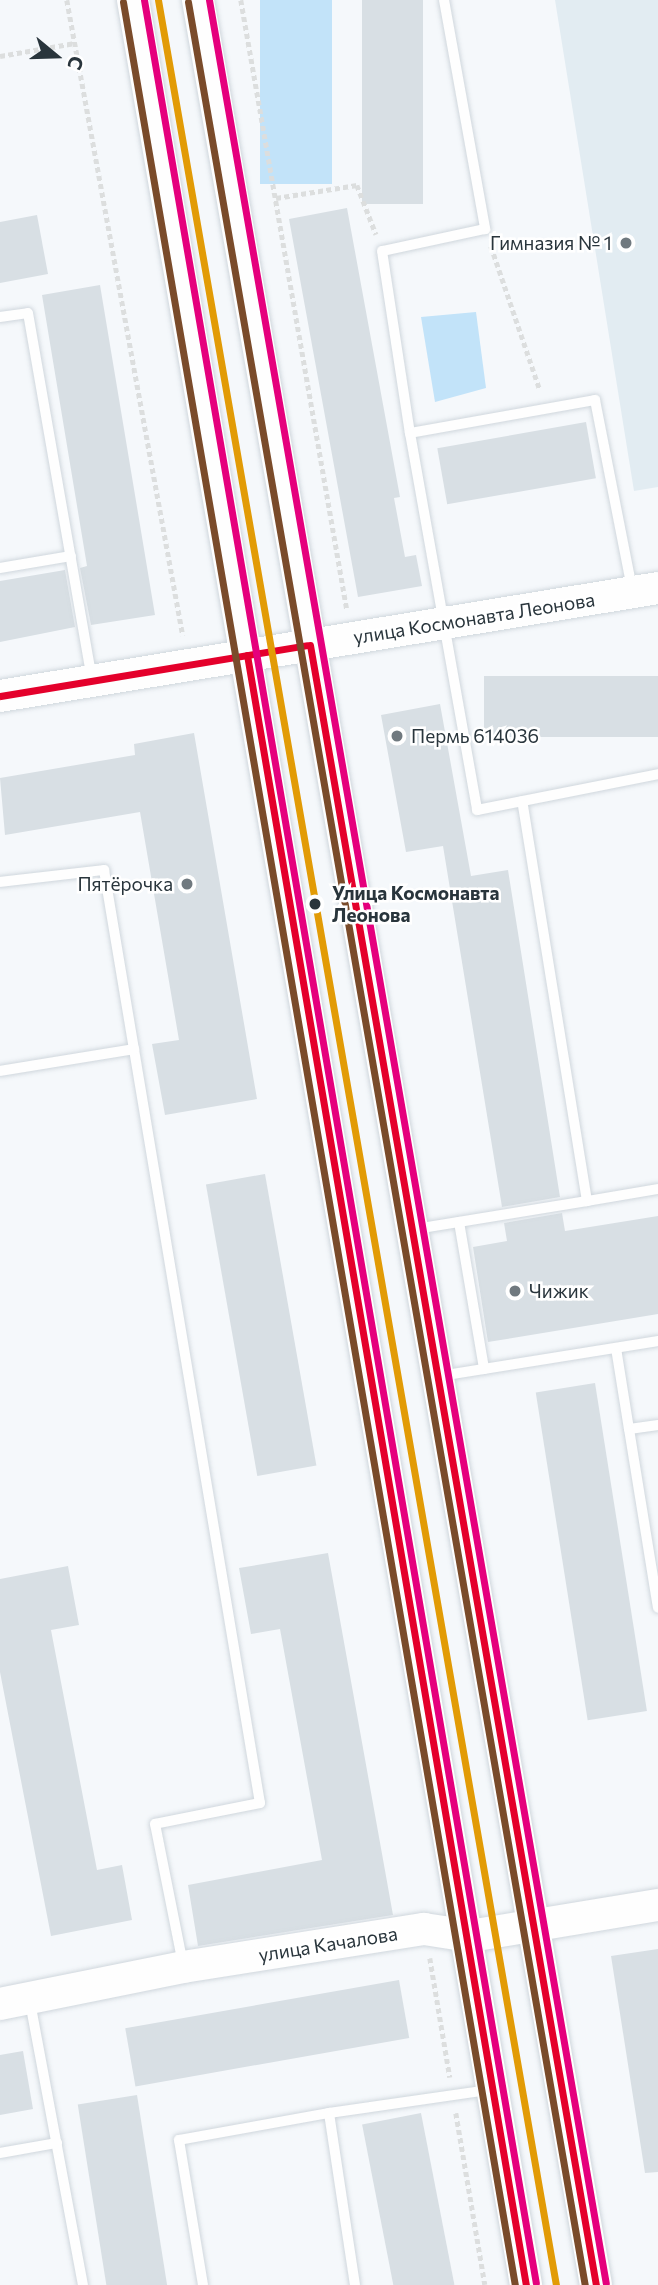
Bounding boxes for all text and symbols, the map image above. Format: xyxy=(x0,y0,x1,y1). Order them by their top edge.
north arrow xyxy=(21,21,91,91)
text: С xyxy=(63,53,89,73)
place label: Гимназия № 1 xyxy=(490,232,612,254)
marker: Гимназия № 1 xyxy=(618,235,634,251)
street label: улица Космонавта Леонова xyxy=(352,588,596,648)
place label: Пермь 614036 xyxy=(411,725,539,747)
marker: Пермь 614036 xyxy=(389,728,405,744)
place label: Пятёрочка xyxy=(77,873,173,895)
marker: Пятёрочка xyxy=(179,876,195,892)
place label: Улица Космонавта Леонова xyxy=(332,882,499,926)
marker: Улица Космонавта Леонова xyxy=(304,893,326,915)
place label: Чижик xyxy=(529,1280,589,1302)
marker: Чижик xyxy=(507,1283,523,1299)
street label: улица Качалова xyxy=(257,1922,399,1966)

